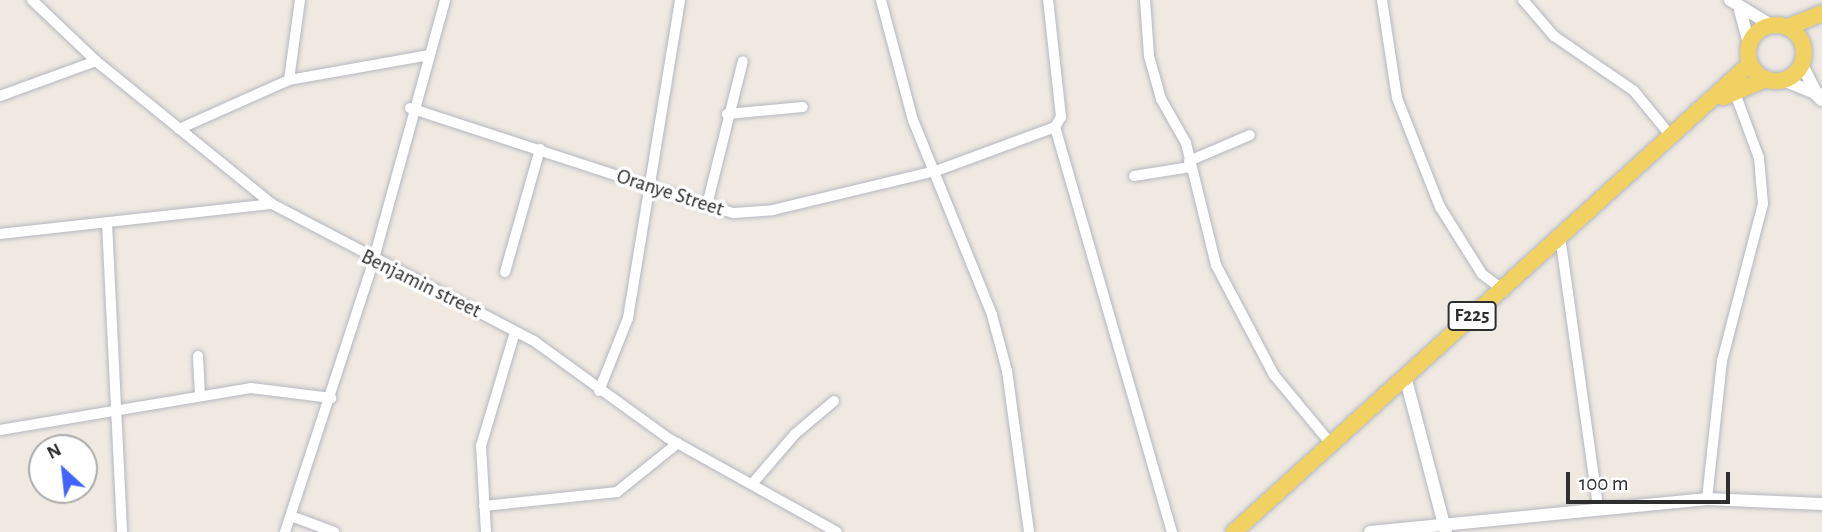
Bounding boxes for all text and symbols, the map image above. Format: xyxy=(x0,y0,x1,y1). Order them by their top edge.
street label: Oranye Street xyxy=(613,164,727,222)
street label: Benjamin street xyxy=(357,244,485,324)
road number: F225 xyxy=(1448,300,1496,332)
north arrow xyxy=(28,434,98,504)
text: N xyxy=(44,440,64,463)
scale bar xyxy=(1570,458,1734,502)
text: 100 m xyxy=(1579,473,1629,494)

